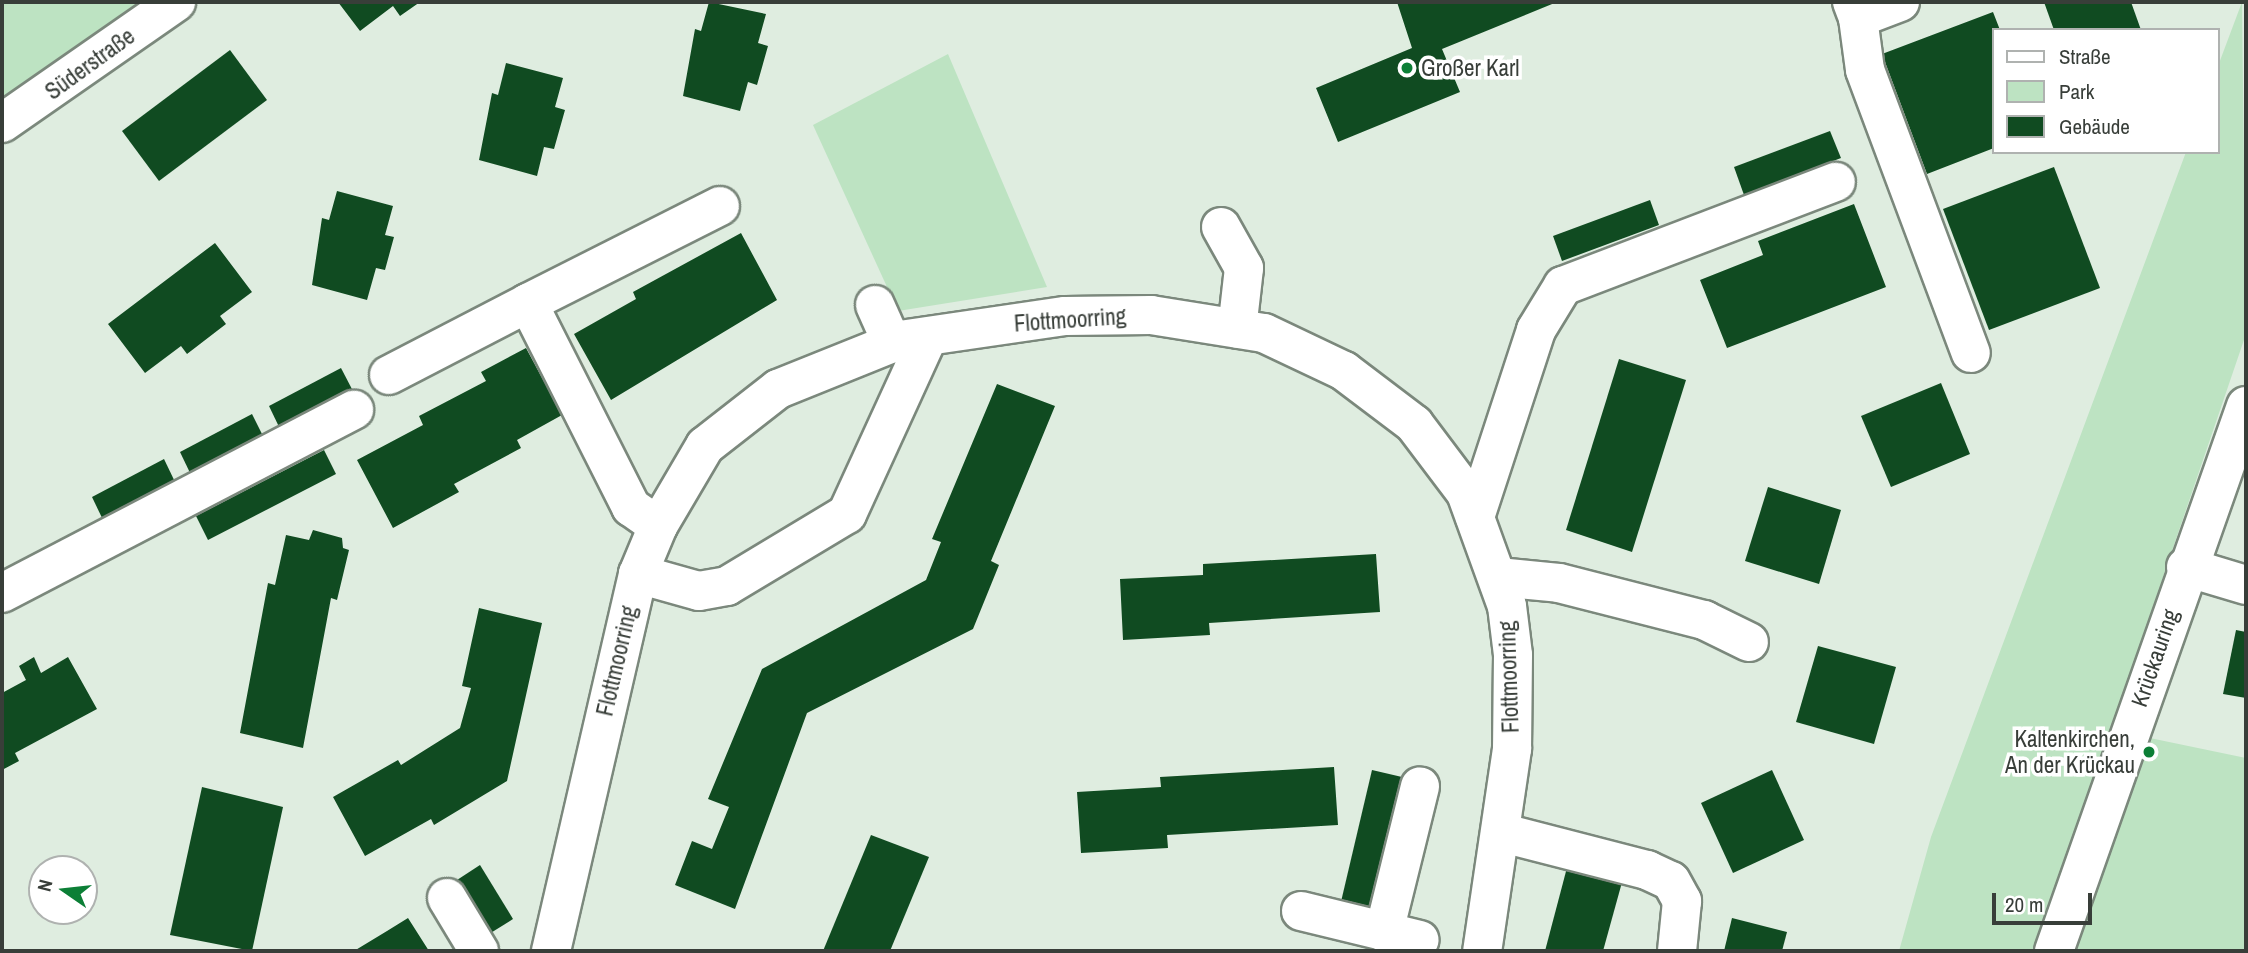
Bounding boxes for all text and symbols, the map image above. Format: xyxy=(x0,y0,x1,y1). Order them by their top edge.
street label: Süderstraße xyxy=(40,22,140,106)
legend xyxy=(1993,28,2220,154)
text: Straße xyxy=(2059,42,2111,71)
place label: Großer Karl xyxy=(1421,54,1520,82)
marker: Großer Karl xyxy=(1399,60,1415,76)
text: Park xyxy=(2059,77,2094,106)
text: Gebäude xyxy=(2059,112,2130,141)
street label: Flottmoorring xyxy=(1013,302,1127,338)
street label: Flottmoorring xyxy=(591,603,643,719)
street label: Krückauring xyxy=(2125,605,2185,711)
street label: Flottmoorring xyxy=(1493,620,1525,734)
place label: Kaltenkirchen, An der Krückau xyxy=(2005,725,2135,779)
marker: Kaltenkirchen, An der Krückau xyxy=(2141,744,2157,760)
north arrow xyxy=(28,855,98,925)
text: N xyxy=(31,877,59,894)
scale bar xyxy=(1996,880,2096,924)
text: 20 m xyxy=(2005,890,2043,919)

